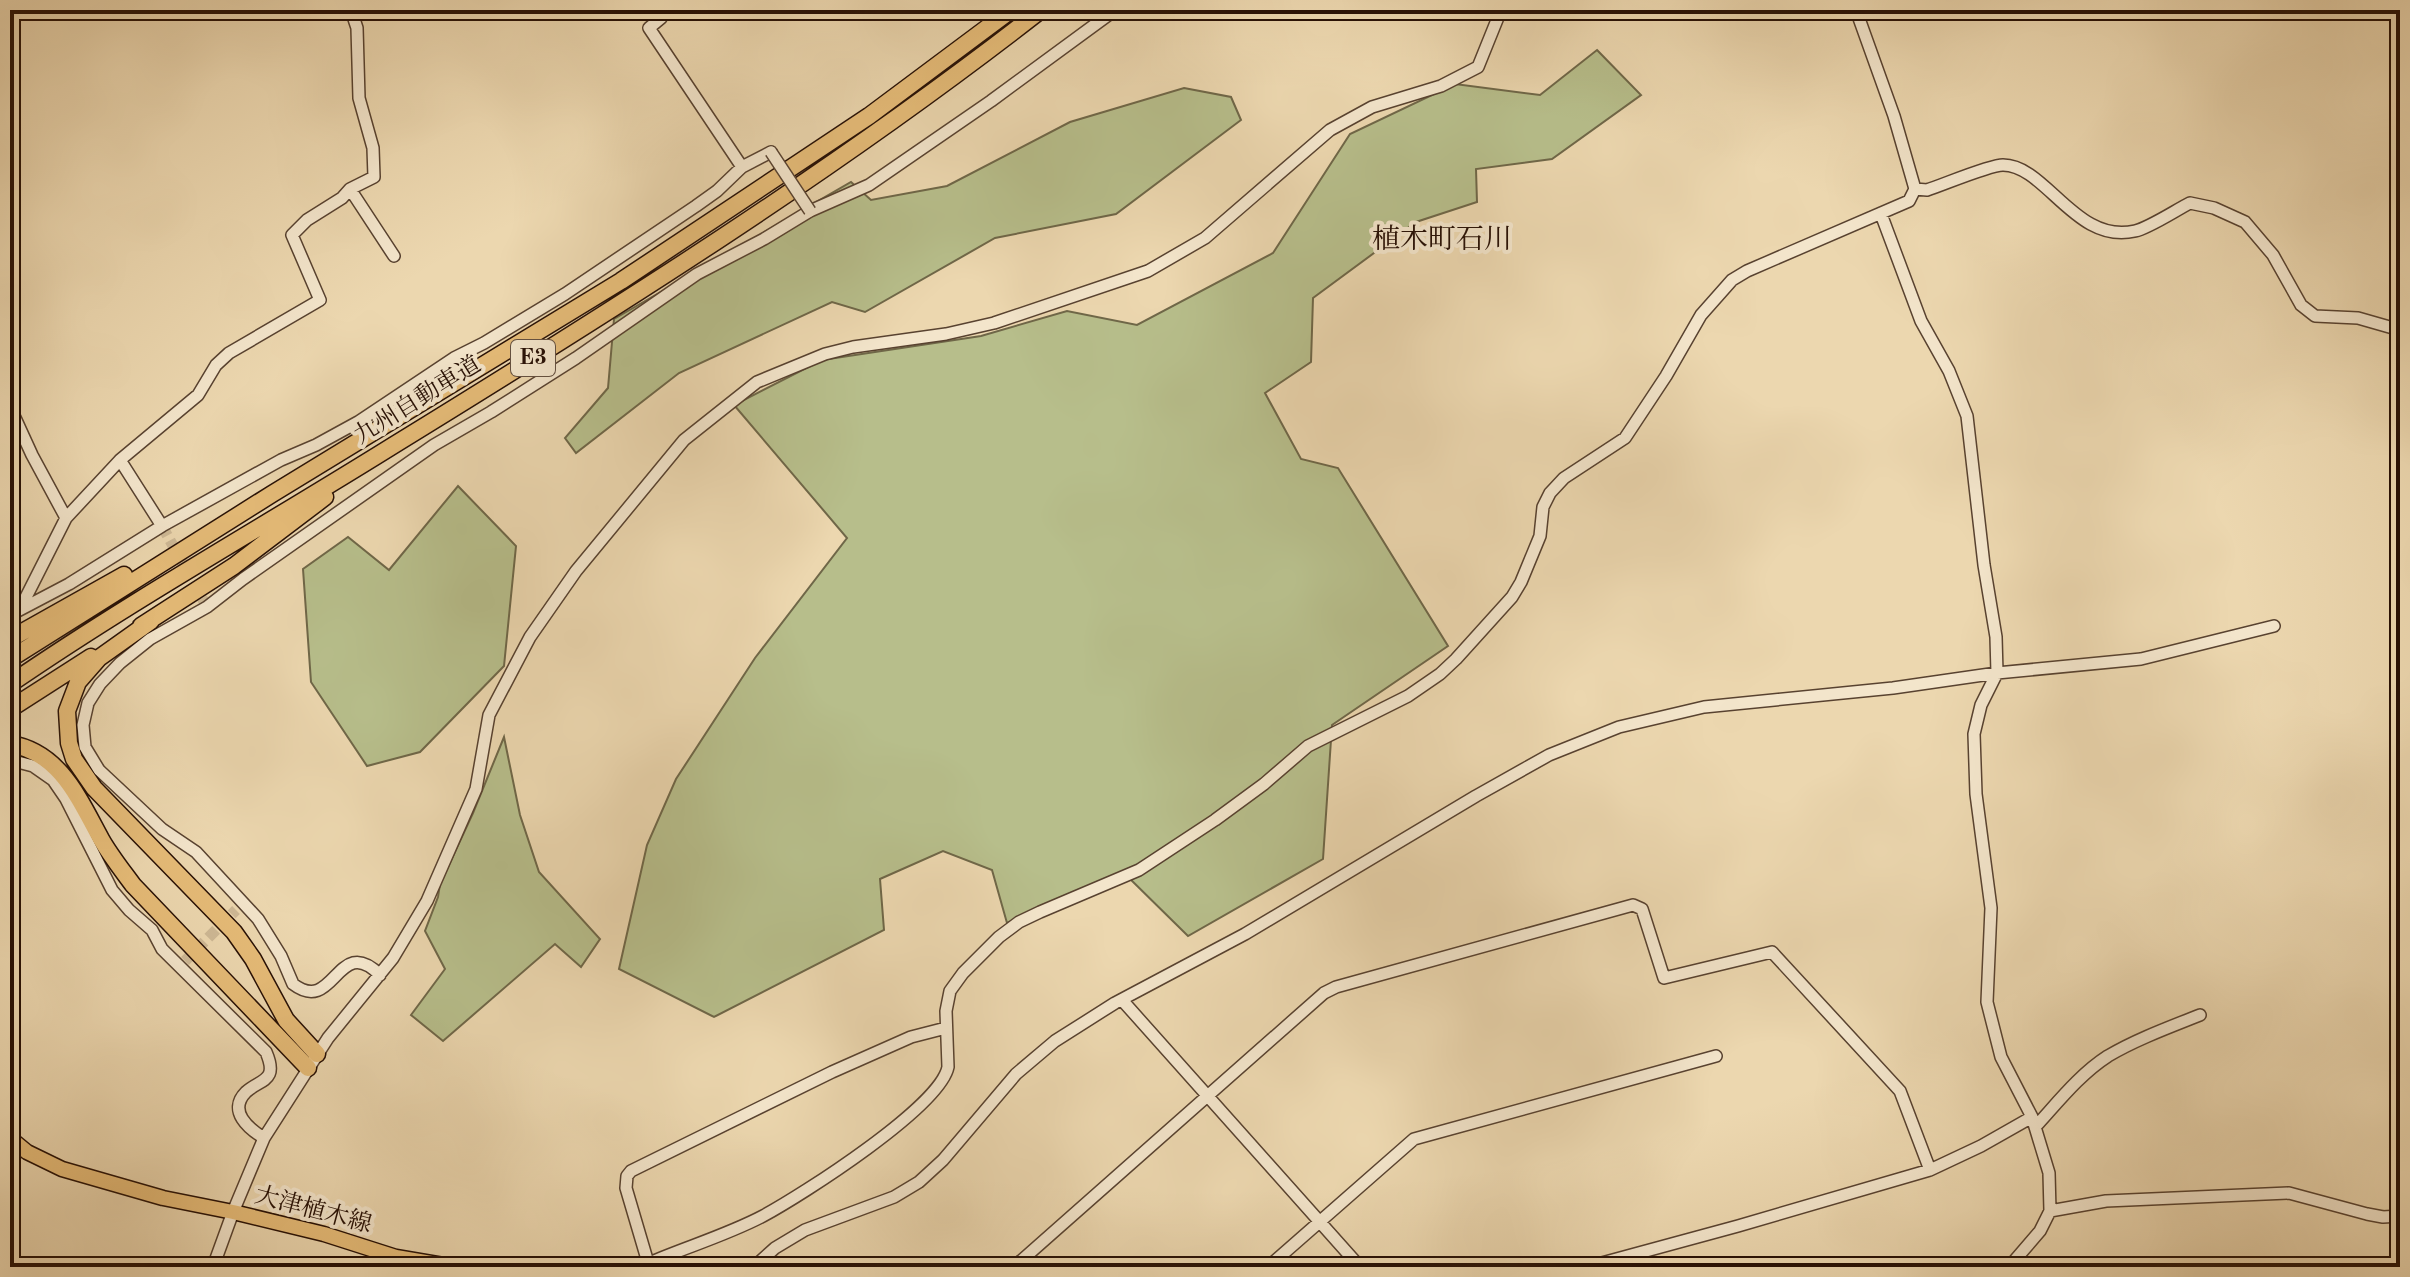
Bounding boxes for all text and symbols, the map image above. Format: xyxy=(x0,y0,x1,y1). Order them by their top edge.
district label: 植木町石川 xyxy=(1372,224,1512,255)
road number: E3 xyxy=(511,340,555,376)
street label: 九州自動車道 xyxy=(349,350,485,449)
street label: 大津植木線 xyxy=(252,1181,375,1238)

